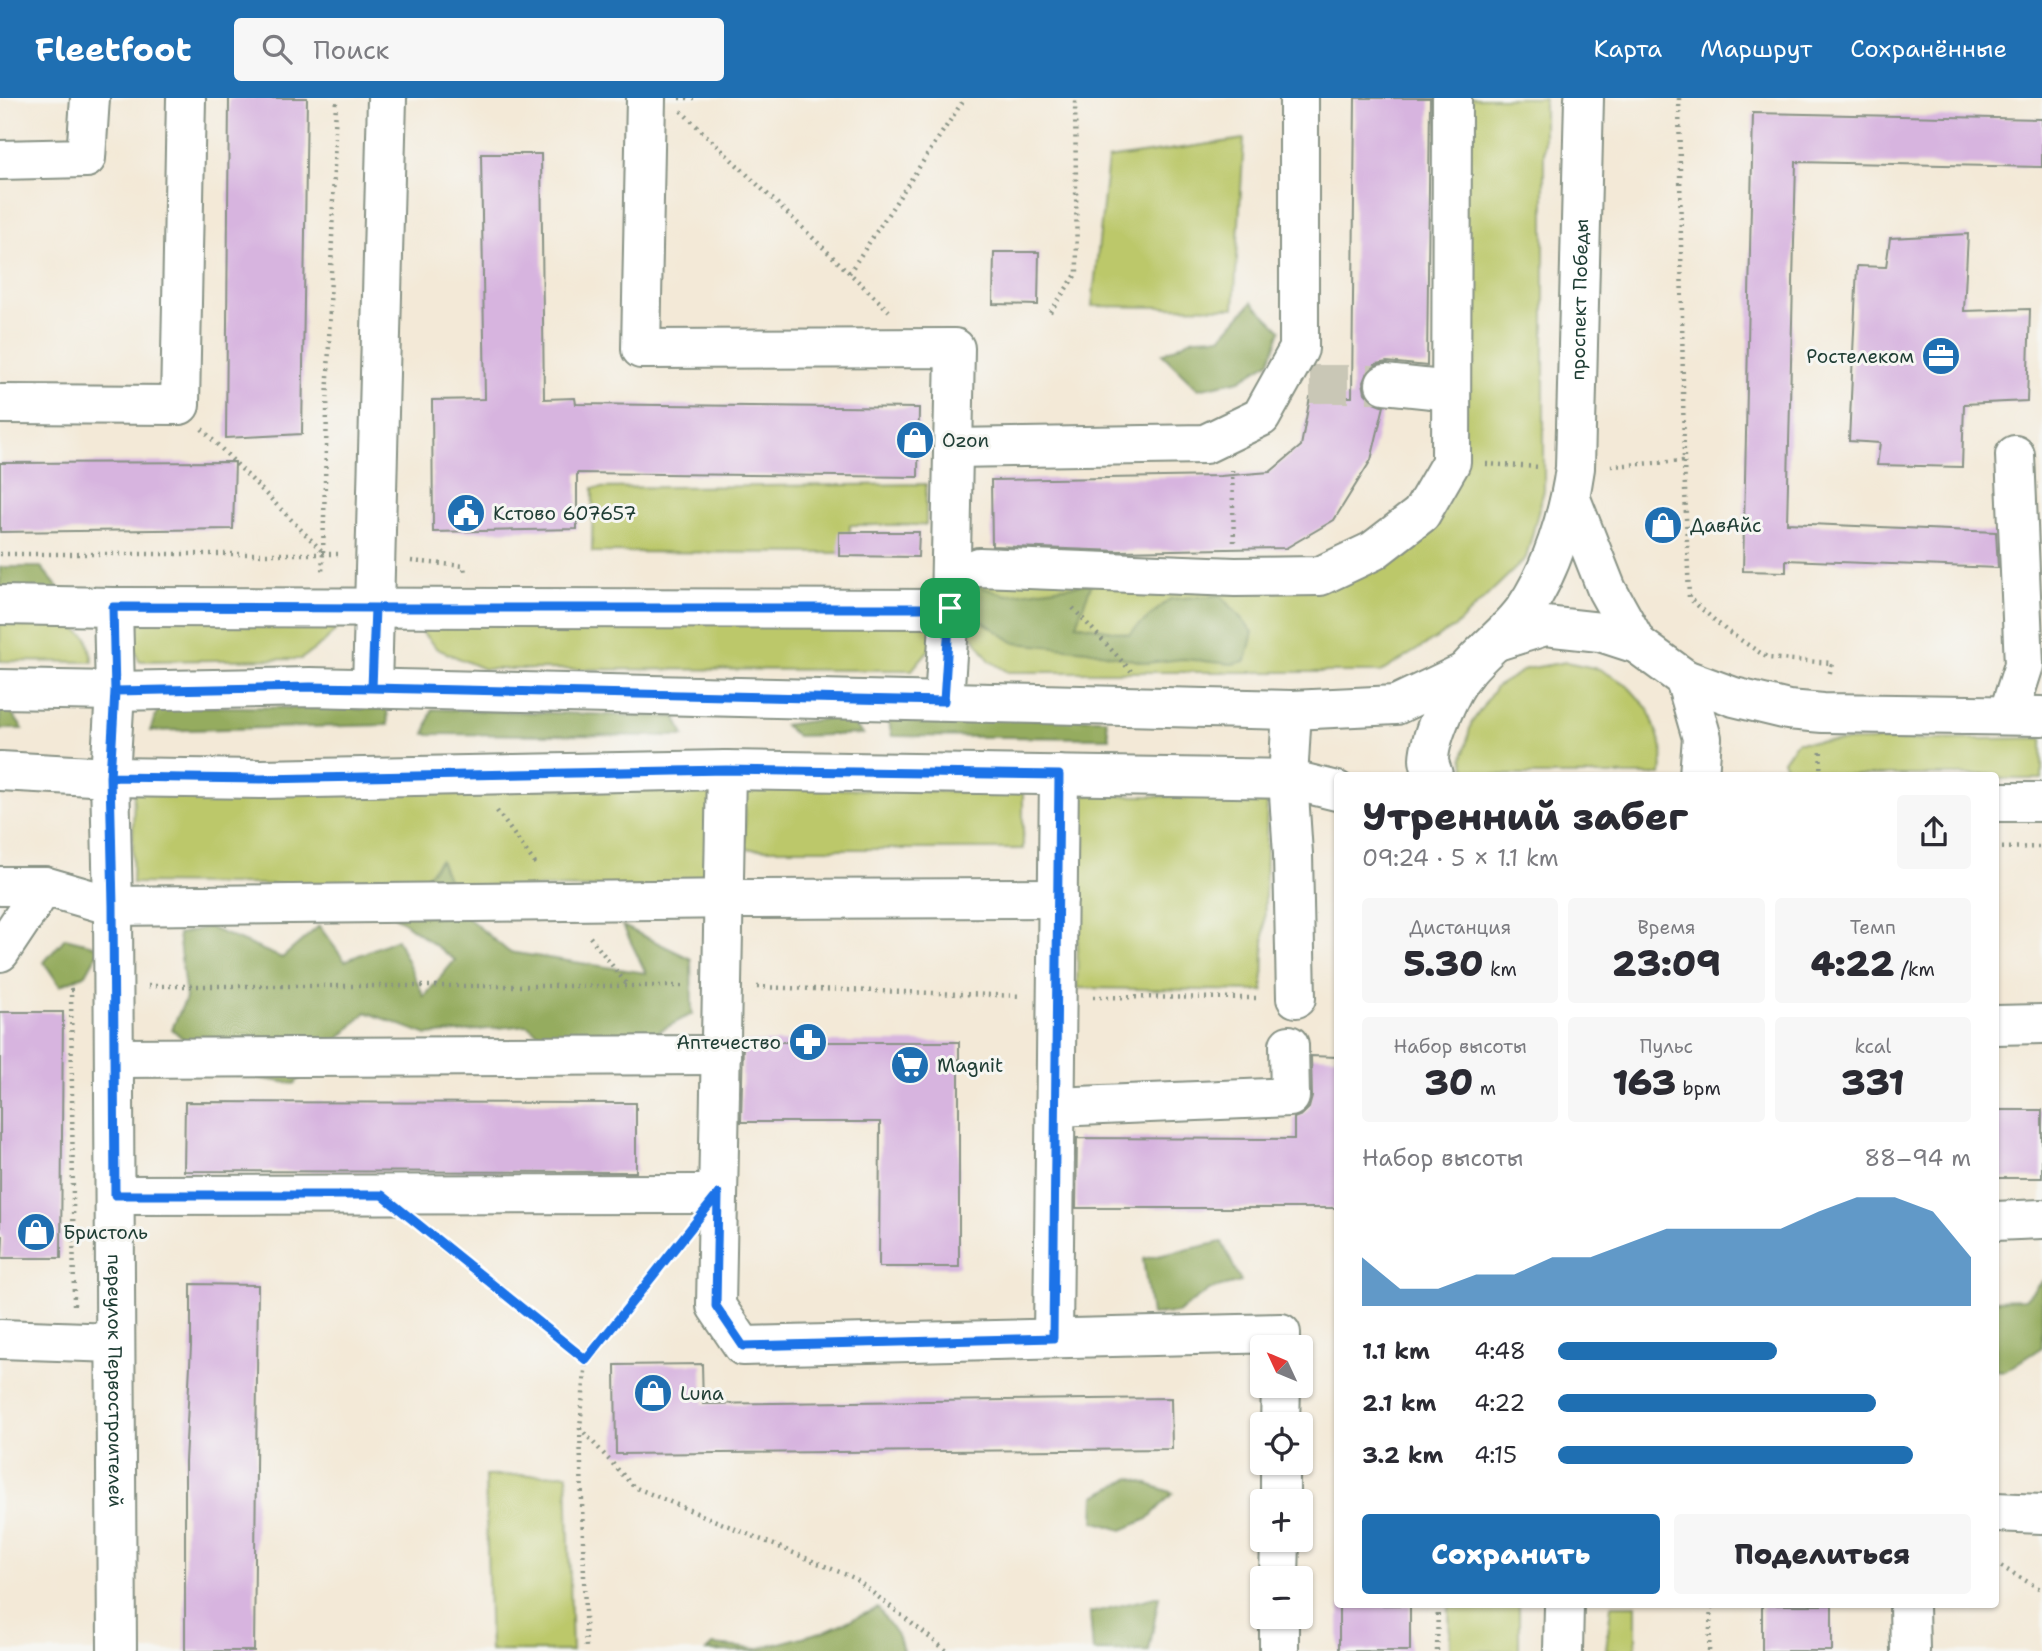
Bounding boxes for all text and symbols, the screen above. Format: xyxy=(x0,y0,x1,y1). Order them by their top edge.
search box xyxy=(234,18,724,81)
text: Fleetfoot xyxy=(35,27,192,72)
icon: search xyxy=(258,30,296,68)
text: Поиск xyxy=(314,32,389,67)
text: Карта xyxy=(1594,33,1662,65)
text: Маршрут xyxy=(1700,33,1812,65)
text: Сохранённые xyxy=(1850,33,2007,65)
street label: проспект Победы xyxy=(1565,218,1594,381)
office icon: Ростелеком xyxy=(1920,335,1962,377)
place label: Ростелеком xyxy=(1806,344,1914,369)
shop icon: Ozon xyxy=(894,419,936,461)
place label: Ozon xyxy=(942,428,989,453)
public building icon: Кстово 607657 xyxy=(445,492,487,534)
place label: Кстово 607657 xyxy=(493,501,637,526)
shop icon: ДавАйс xyxy=(1642,504,1684,546)
place label: ДавАйс xyxy=(1690,513,1762,538)
pin xyxy=(920,578,980,638)
icon: arrive xyxy=(931,589,969,627)
text: Утренний забег xyxy=(1362,791,1688,842)
button: share xyxy=(1897,795,1971,869)
text: 09:24 · 5 × 1.1 km xyxy=(1362,843,1559,873)
text: Дистанция xyxy=(1409,915,1511,940)
text: Время xyxy=(1638,915,1695,940)
text: Темп xyxy=(1850,915,1896,940)
text: 5.30 xyxy=(1403,940,1484,987)
text: 23:09 xyxy=(1612,940,1721,987)
text: 4:22 xyxy=(1811,940,1894,987)
text: km xyxy=(1484,957,1517,982)
text: /km xyxy=(1894,957,1935,982)
pharmacy icon: Аптечество xyxy=(787,1021,829,1063)
place label: Аптечество xyxy=(676,1030,781,1055)
text: Набор высоты xyxy=(1394,1034,1527,1059)
text: Пульс xyxy=(1640,1034,1693,1059)
text: kcal xyxy=(1854,1034,1891,1059)
supermarket icon: Magnit xyxy=(889,1044,931,1086)
place label: Magnit xyxy=(937,1053,1003,1078)
text: 30 xyxy=(1424,1059,1473,1106)
text: 163 xyxy=(1612,1059,1676,1106)
text: 331 xyxy=(1841,1059,1905,1106)
text: m xyxy=(1473,1076,1496,1101)
text: bpm xyxy=(1676,1076,1721,1101)
text: Набор высоты xyxy=(1362,1143,1523,1173)
text: 88–94 m xyxy=(1864,1143,1971,1173)
shop icon: Бристоль xyxy=(15,1211,57,1253)
place label: Бристоль xyxy=(63,1220,148,1245)
street label: переулок Первостроителей xyxy=(102,1254,129,1508)
north arrow xyxy=(1250,1335,1312,1398)
map controls xyxy=(1250,1335,1313,1629)
text: 1.1 km xyxy=(1362,1336,1430,1366)
text: 4:48 xyxy=(1474,1336,1526,1366)
shop icon: Luna xyxy=(632,1372,674,1414)
place label: Luna xyxy=(680,1381,724,1406)
text: 2.1 km xyxy=(1362,1388,1436,1418)
text: 4:22 xyxy=(1474,1388,1525,1418)
button: locate xyxy=(1250,1412,1313,1475)
text: 3.2 km xyxy=(1362,1440,1444,1470)
text: 4:15 xyxy=(1474,1440,1517,1470)
button: + xyxy=(1250,1489,1313,1552)
button: Сохранить xyxy=(1362,1514,1660,1594)
button: Поделиться xyxy=(1674,1514,1971,1594)
button: − xyxy=(1250,1566,1313,1629)

